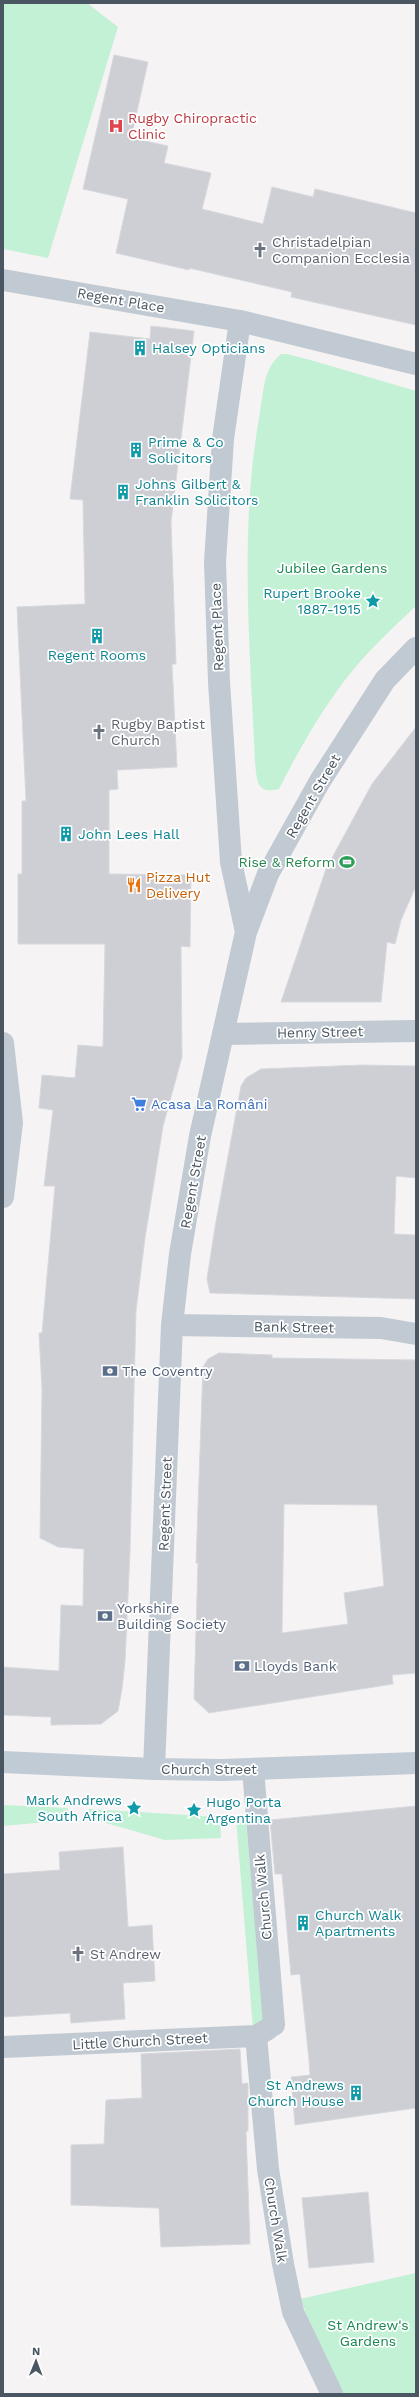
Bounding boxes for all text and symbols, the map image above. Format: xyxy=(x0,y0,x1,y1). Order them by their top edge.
place label: Rugby Chiropractic Clinic xyxy=(128,110,257,142)
hospital icon: Rugby Chiropractic Clinic xyxy=(107,117,125,135)
place label: Christadelpian Companion Ecclesia xyxy=(272,234,410,266)
church icon: Christadelpian Companion Ecclesia xyxy=(251,241,269,259)
street label: Regent Place xyxy=(76,284,166,316)
building icon: Halsey Opticians xyxy=(131,339,149,357)
place label: Halsey Opticians xyxy=(152,340,265,356)
place label: Prime & Co Solicitors xyxy=(148,434,224,466)
building icon: Prime & Co Solicitors xyxy=(127,441,145,459)
place label: Johns Gilbert & Franklin Solicitors xyxy=(135,476,258,508)
building icon: Johns Gilbert & Franklin Solicitors xyxy=(114,483,132,501)
park label: Jubilee Gardens xyxy=(277,560,387,576)
street label: Regent Place xyxy=(207,582,227,672)
place label: Rupert Brooke 1887-1915 xyxy=(263,585,361,617)
place icon: Rupert Brooke 1887-1915 xyxy=(364,592,382,610)
building icon: Regent Rooms xyxy=(88,627,106,645)
place label: Regent Rooms xyxy=(48,647,146,663)
place label: Rugby Baptist Church xyxy=(111,716,205,748)
church icon: Rugby Baptist Church xyxy=(90,723,108,741)
street label: Regent Street xyxy=(283,751,343,841)
building icon: John Lees Hall xyxy=(57,825,75,843)
place label: John Lees Hall xyxy=(78,826,180,842)
sports icon: Rise & Reform xyxy=(338,853,356,871)
place label: Rise & Reform xyxy=(238,854,335,870)
place label: Pizza Hut Delivery xyxy=(146,869,210,901)
restaurant icon: Pizza Hut Delivery xyxy=(125,876,143,894)
street label: Henry Street xyxy=(277,1023,363,1041)
supermarket icon: Acasa La Români xyxy=(130,1095,148,1113)
place label: Acasa La Români xyxy=(151,1096,268,1112)
street label: Regent Street xyxy=(177,1134,209,1230)
street label: Bank Street xyxy=(254,1318,334,1336)
bank icon: The Coventry xyxy=(101,1362,119,1380)
place label: The Coventry xyxy=(122,1363,213,1379)
street label: Regent Street xyxy=(155,1457,175,1551)
place label: Yorkshire Building Society xyxy=(117,1600,227,1632)
bank icon: Yorkshire Building Society xyxy=(96,1607,114,1625)
bank icon: Lloyds Bank xyxy=(233,1657,251,1675)
place label: Lloyds Bank xyxy=(254,1658,337,1674)
street label: Church Street xyxy=(161,1761,257,1777)
place label: Mark Andrews South Africa xyxy=(26,1792,122,1824)
place label: Hugo Porta Argentina xyxy=(206,1794,281,1826)
place icon: Mark Andrews South Africa xyxy=(125,1799,143,1817)
place icon: Hugo Porta Argentina xyxy=(185,1801,203,1819)
street label: Church Walk xyxy=(251,1853,275,1941)
place label: Church Walk Apartments xyxy=(315,1907,401,1939)
building icon: Church Walk Apartments xyxy=(294,1914,312,1932)
church icon: St Andrew xyxy=(69,1945,87,1963)
place label: St Andrew xyxy=(90,1946,161,1962)
street label: Little Church Street xyxy=(72,2029,208,2053)
place label: St Andrews Church House xyxy=(248,2077,344,2109)
building icon: St Andrews Church House xyxy=(347,2084,365,2102)
street label: Church Walk xyxy=(261,2176,291,2264)
park label: St Andrew's Gardens xyxy=(327,2317,409,2349)
north arrow xyxy=(16,2341,56,2381)
text: N xyxy=(32,2345,40,2358)

